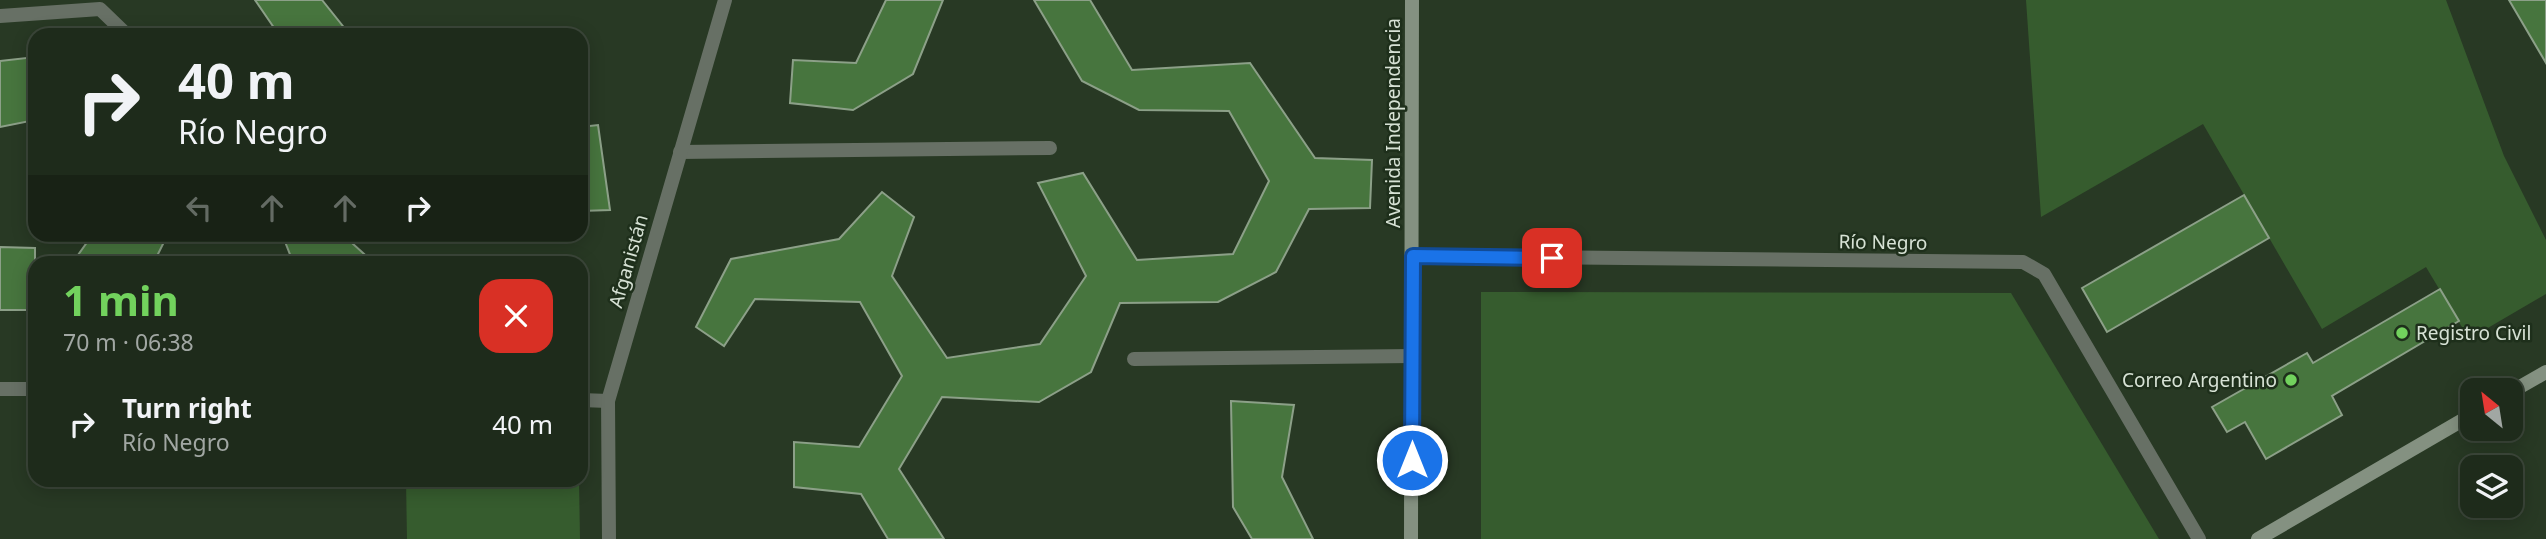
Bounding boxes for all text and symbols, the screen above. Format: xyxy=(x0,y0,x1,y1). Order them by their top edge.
street label: Avenida Independencia xyxy=(1380,18,1406,228)
text: 40 m xyxy=(178,47,295,113)
icon: right xyxy=(63,56,154,147)
text: Río Negro xyxy=(178,110,328,153)
icon: left xyxy=(180,189,218,227)
icon: ahead xyxy=(253,189,291,227)
icon: ahead xyxy=(326,189,364,227)
icon: right xyxy=(399,189,437,227)
street label: Afganistán xyxy=(602,211,654,311)
pin xyxy=(1522,228,1582,288)
street label: Río Negro xyxy=(1838,228,1928,256)
icon: arrive xyxy=(1533,239,1571,277)
text: 1 min xyxy=(63,271,179,328)
button: close xyxy=(479,279,553,353)
place label: Registro Civil xyxy=(2416,320,2531,346)
marker: Registro Civil xyxy=(2394,325,2410,341)
text: 70 m · 06:38 xyxy=(63,326,194,358)
place label: Correo Argentino xyxy=(2122,367,2277,393)
marker: Correo Argentino xyxy=(2283,372,2299,388)
north arrow xyxy=(2460,378,2524,441)
map controls xyxy=(2460,378,2523,518)
text: Turn right xyxy=(122,390,252,426)
icon: right xyxy=(63,405,101,443)
text: 40 m xyxy=(492,406,553,442)
position arrow xyxy=(1375,423,1449,497)
text: Río Negro xyxy=(122,426,230,458)
button: layers xyxy=(2460,455,2523,518)

